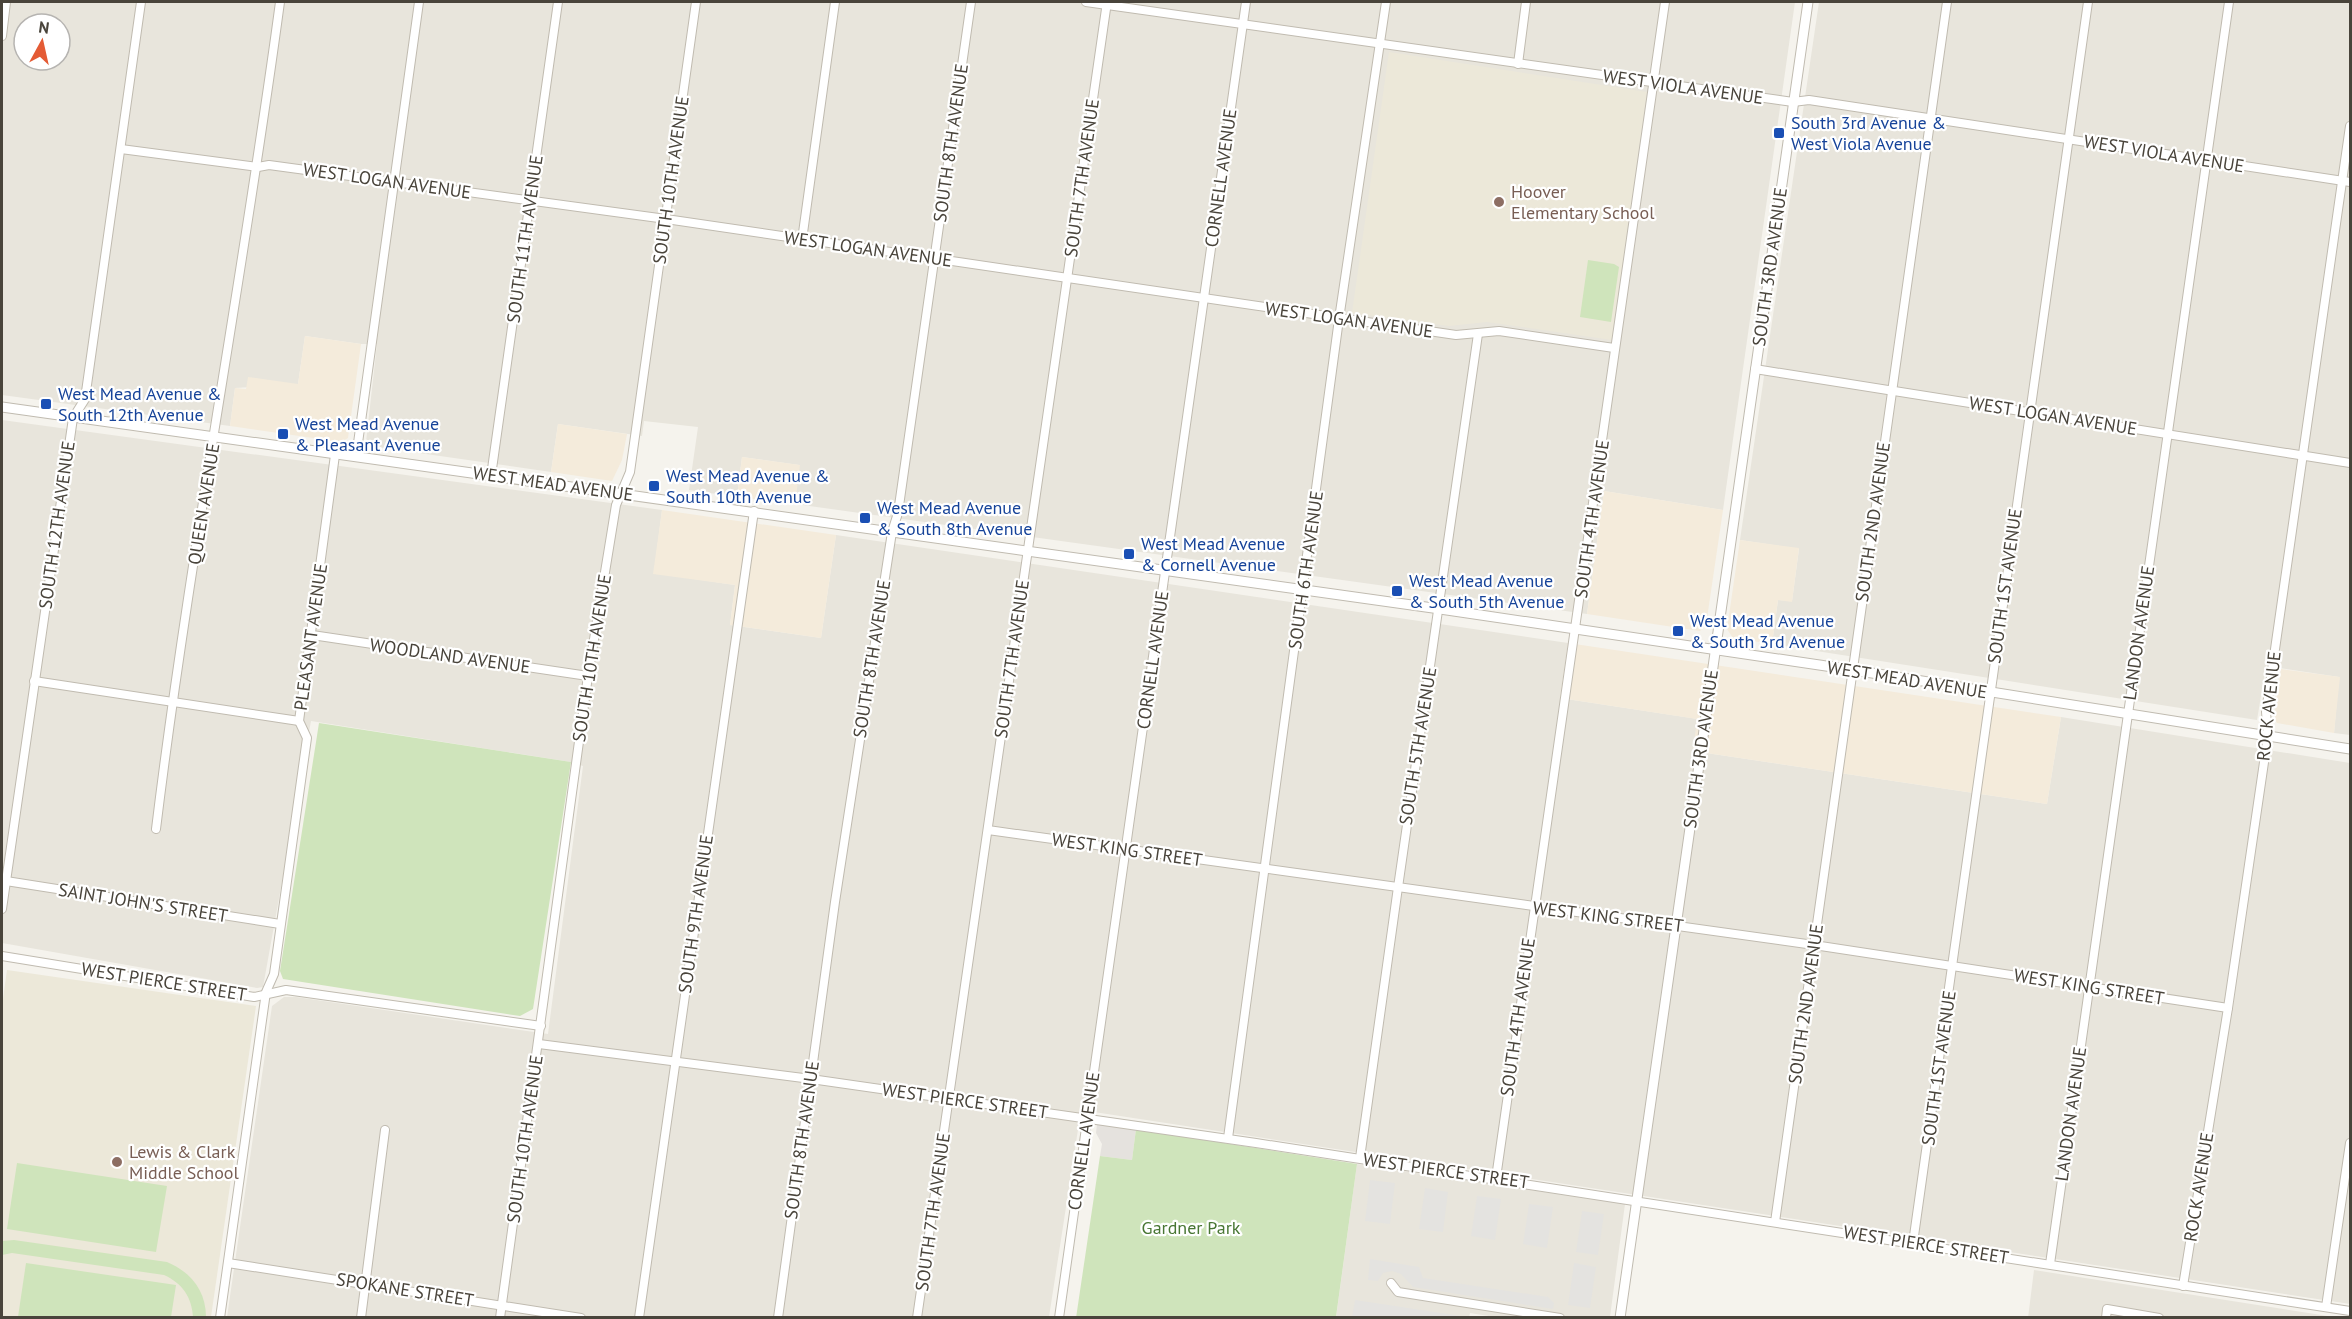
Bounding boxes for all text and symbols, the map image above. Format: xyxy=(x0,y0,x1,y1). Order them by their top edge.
north arrow xyxy=(12,12,72,72)
text: N xyxy=(37,17,51,38)
street label: SOUTH 8TH AVENUE xyxy=(928,62,973,224)
street label: WEST VIOLA AVENUE xyxy=(1601,64,1765,109)
street label: SOUTH 10TH AVENUE xyxy=(647,94,694,265)
street label: SOUTH 7TH AVENUE xyxy=(1059,97,1104,259)
street label: CORNELL AVENUE xyxy=(1199,107,1242,249)
place label: South 3rd Avenue & West Viola Avenue xyxy=(1791,111,1946,155)
marker: South 3rd Avenue & West Viola Avenue xyxy=(1772,126,1786,140)
street label: WEST VIOLA AVENUE xyxy=(2082,129,2246,178)
street label: SOUTH 11TH AVENUE xyxy=(501,153,548,324)
street label: WEST LOGAN AVENUE xyxy=(301,157,473,204)
place label: Hoover Elementary School xyxy=(1511,180,1655,224)
street label: SOUTH 3RD AVENUE xyxy=(1747,186,1792,348)
marker: Hoover Elementary School xyxy=(1492,195,1506,209)
street label: WEST LOGAN AVENUE xyxy=(782,225,954,272)
street label: WEST LOGAN AVENUE xyxy=(1263,296,1435,343)
place label: West Mead Avenue & South 12th Avenue xyxy=(58,382,222,426)
street label: WEST LOGAN AVENUE xyxy=(1968,391,2139,440)
marker: West Mead Avenue & South 12th Avenue xyxy=(39,397,53,411)
place label: West Mead Avenue & Pleasant Avenue xyxy=(295,412,441,456)
marker: West Mead Avenue & Pleasant Avenue xyxy=(276,427,290,441)
street label: SOUTH 4TH AVENUE xyxy=(1569,438,1614,600)
street label: SOUTH 12TH AVENUE xyxy=(33,439,80,610)
street label: SOUTH 2ND AVENUE xyxy=(1850,440,1895,604)
street label: QUEEN AVENUE xyxy=(183,441,224,566)
street label: WEST MEAD AVENUE xyxy=(471,461,635,506)
place label: West Mead Avenue & South 10th Avenue xyxy=(666,464,830,508)
marker: West Mead Avenue & South 10th Avenue xyxy=(647,479,661,493)
street label: SOUTH 6TH AVENUE xyxy=(1283,489,1328,651)
place label: West Mead Avenue & South 8th Avenue xyxy=(877,496,1032,540)
street label: SOUTH 1ST AVENUE xyxy=(1982,507,2027,665)
marker: West Mead Avenue & South 8th Avenue xyxy=(858,511,872,525)
place label: West Mead Avenue & Cornell Avenue xyxy=(1141,532,1285,576)
marker: West Mead Avenue & Cornell Avenue xyxy=(1122,547,1136,561)
street label: PLEASANT AVENUE xyxy=(289,562,332,712)
street label: LANDON AVENUE xyxy=(2118,564,2159,702)
place label: West Mead Avenue & South 5th Avenue xyxy=(1409,569,1564,613)
street label: SOUTH 10TH AVENUE xyxy=(567,572,616,743)
street label: SOUTH 8TH AVENUE xyxy=(848,578,895,740)
street label: SOUTH 7TH AVENUE xyxy=(989,578,1034,740)
marker: West Mead Avenue & South 5th Avenue xyxy=(1390,584,1404,598)
street label: CORNELL AVENUE xyxy=(1131,589,1174,731)
place label: West Mead Avenue & South 3rd Avenue xyxy=(1690,609,1845,653)
marker: West Mead Avenue & South 3rd Avenue xyxy=(1671,624,1685,638)
street label: WOODLAND AVENUE xyxy=(368,633,532,678)
street label: ROCK AVENUE xyxy=(2251,650,2286,762)
street label: WEST MEAD AVENUE xyxy=(1825,655,1989,704)
street label: SOUTH 5TH AVENUE xyxy=(1394,665,1441,827)
street label: SOUTH 3RD AVENUE xyxy=(1678,668,1723,830)
street label: WEST KING STREET xyxy=(1050,828,1204,871)
street label: SOUTH 9TH AVENUE xyxy=(673,833,718,995)
street label: SAINT JOHN'S STREET xyxy=(57,878,229,927)
street label: WEST KING STREET xyxy=(1531,896,1685,937)
street label: SOUTH 2ND AVENUE xyxy=(1783,922,1828,1086)
street label: SOUTH 4TH AVENUE xyxy=(1495,936,1540,1098)
street label: WEST PIERCE STREET xyxy=(80,957,249,1006)
street label: WEST KING STREET xyxy=(2012,963,2166,1010)
street label: SOUTH 1ST AVENUE xyxy=(1916,989,1961,1147)
street label: LANDON AVENUE xyxy=(2050,1045,2091,1183)
street label: SOUTH 10TH AVENUE xyxy=(501,1053,548,1224)
street label: SOUTH 8TH AVENUE xyxy=(779,1059,824,1221)
street label: CORNELL AVENUE xyxy=(1062,1070,1105,1212)
street label: WEST PIERCE STREET xyxy=(881,1077,1050,1124)
street label: SOUTH 7TH AVENUE xyxy=(910,1131,955,1293)
street label: ROCK AVENUE xyxy=(2179,1131,2218,1243)
place label: Lewis & Clark Middle School xyxy=(129,1140,239,1184)
street label: WEST PIERCE STREET xyxy=(1362,1147,1531,1194)
marker: Lewis & Clark Middle School xyxy=(110,1155,124,1169)
park label: Gardner Park xyxy=(1142,1216,1241,1239)
street label: WEST PIERCE STREET xyxy=(1842,1220,2011,1269)
street label: SPOKANE STREET xyxy=(335,1267,475,1312)

